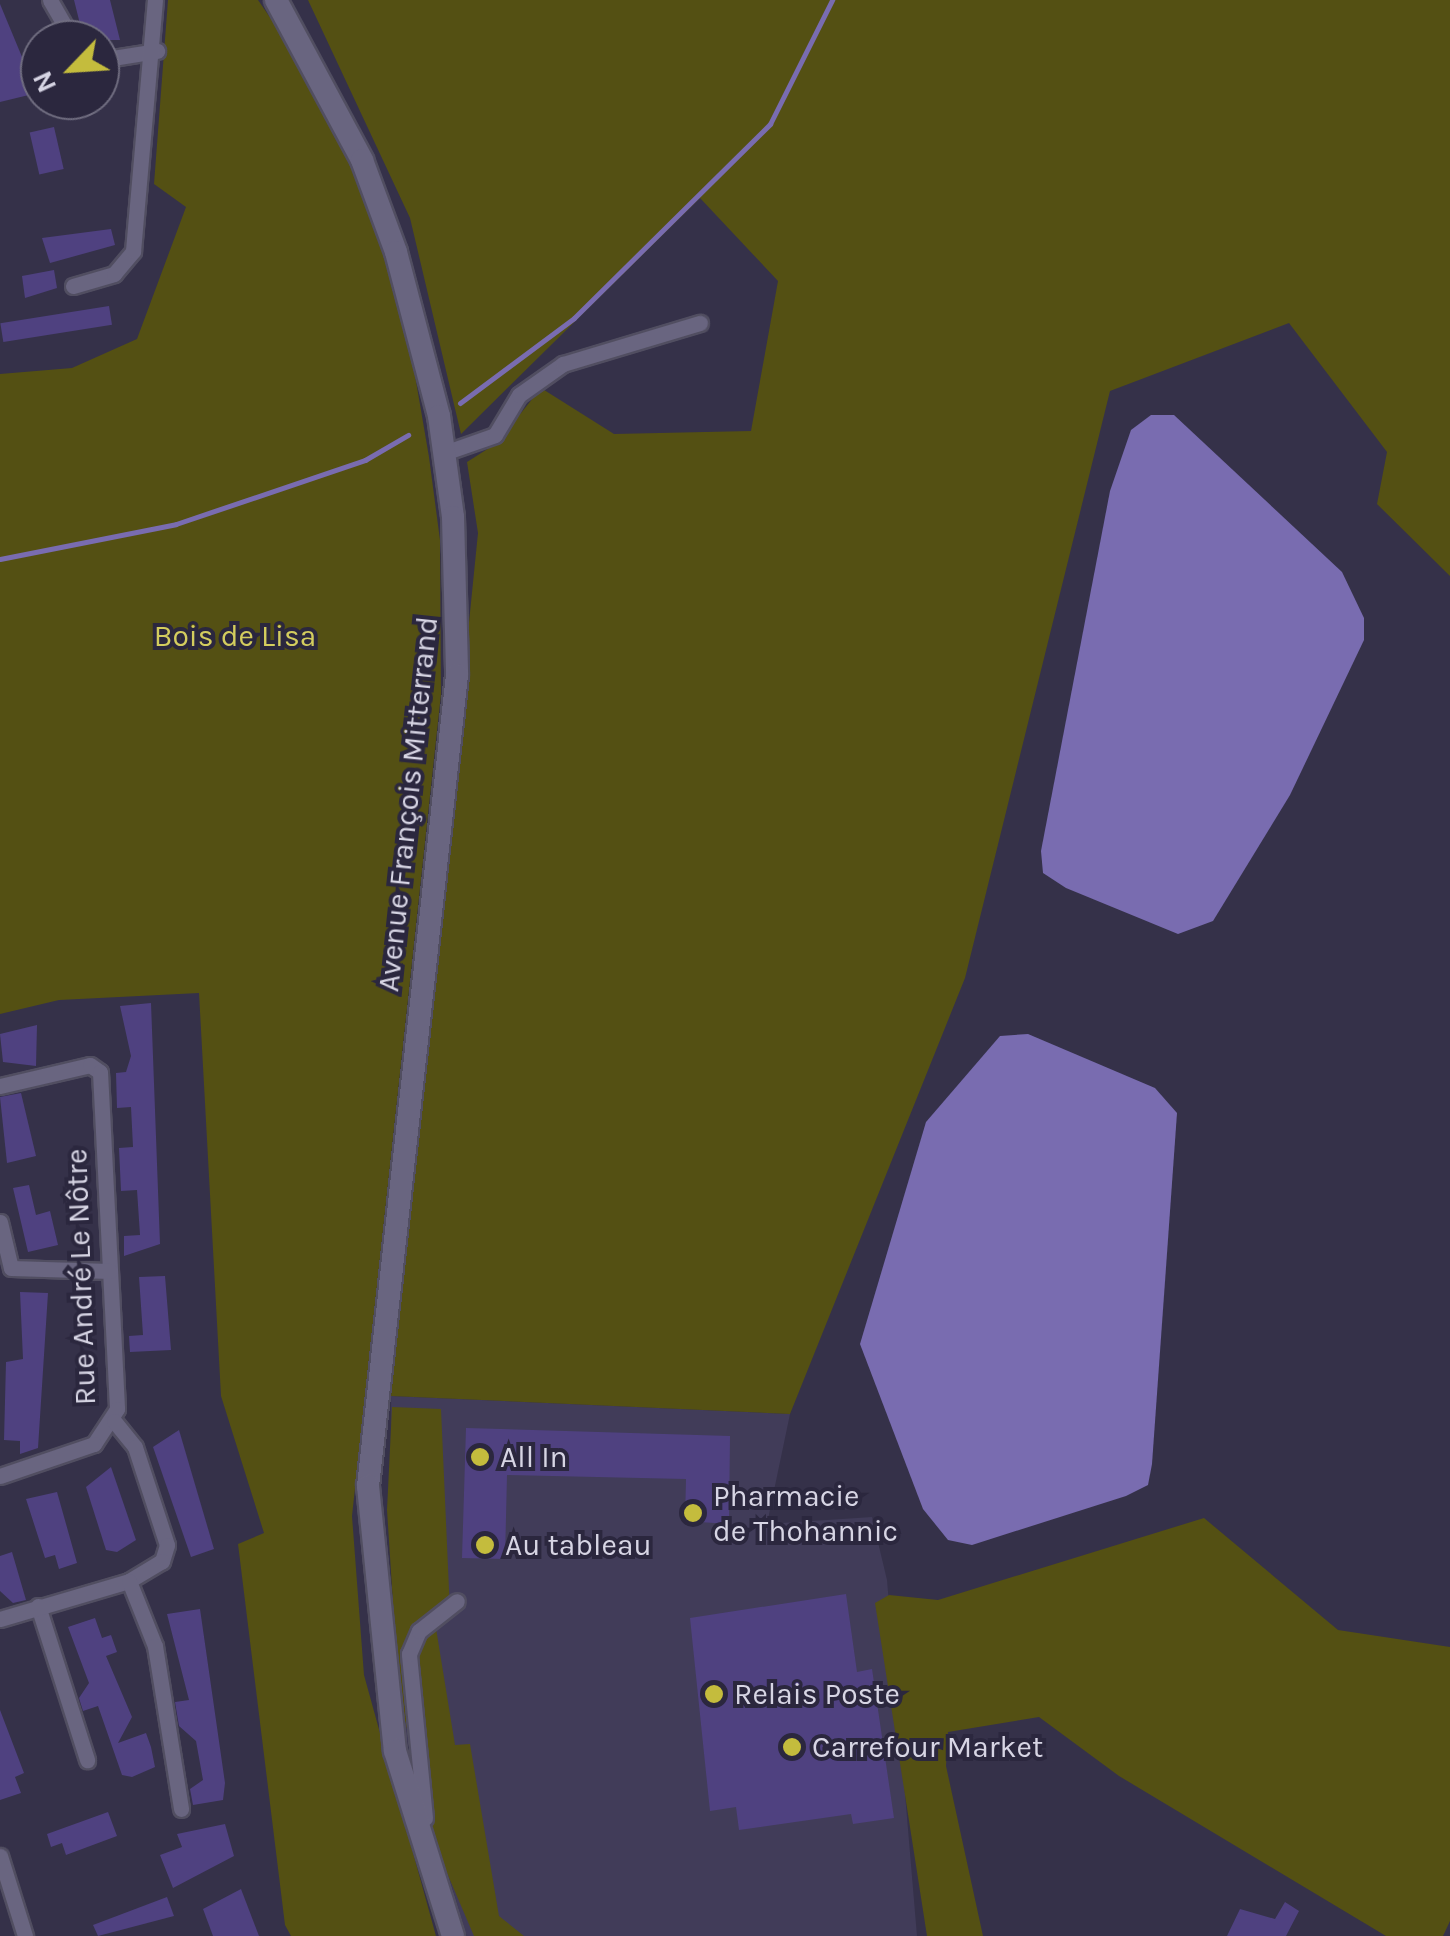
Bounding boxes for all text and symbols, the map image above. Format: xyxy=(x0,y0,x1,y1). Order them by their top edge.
north arrow xyxy=(20,20,120,120)
text: N xyxy=(25,66,63,98)
street label: Avenue François Mitterrand xyxy=(370,615,446,993)
park label: Bois de Lisa xyxy=(154,618,316,654)
street label: Rue André Le Nôtre xyxy=(59,1148,103,1406)
place label: All In xyxy=(500,1439,568,1475)
marker: All In xyxy=(469,1446,491,1468)
place label: Pharmacie de Thohannic xyxy=(713,1478,898,1548)
marker: Pharmacie de Thohannic xyxy=(682,1502,704,1524)
place label: Au tableau xyxy=(505,1527,652,1563)
marker: Au tableau xyxy=(474,1534,496,1556)
place label: Relais Poste xyxy=(734,1676,900,1712)
marker: Relais Poste xyxy=(703,1683,725,1705)
place label: Carrefour Market xyxy=(812,1729,1043,1765)
marker: Carrefour Market xyxy=(781,1736,803,1758)

